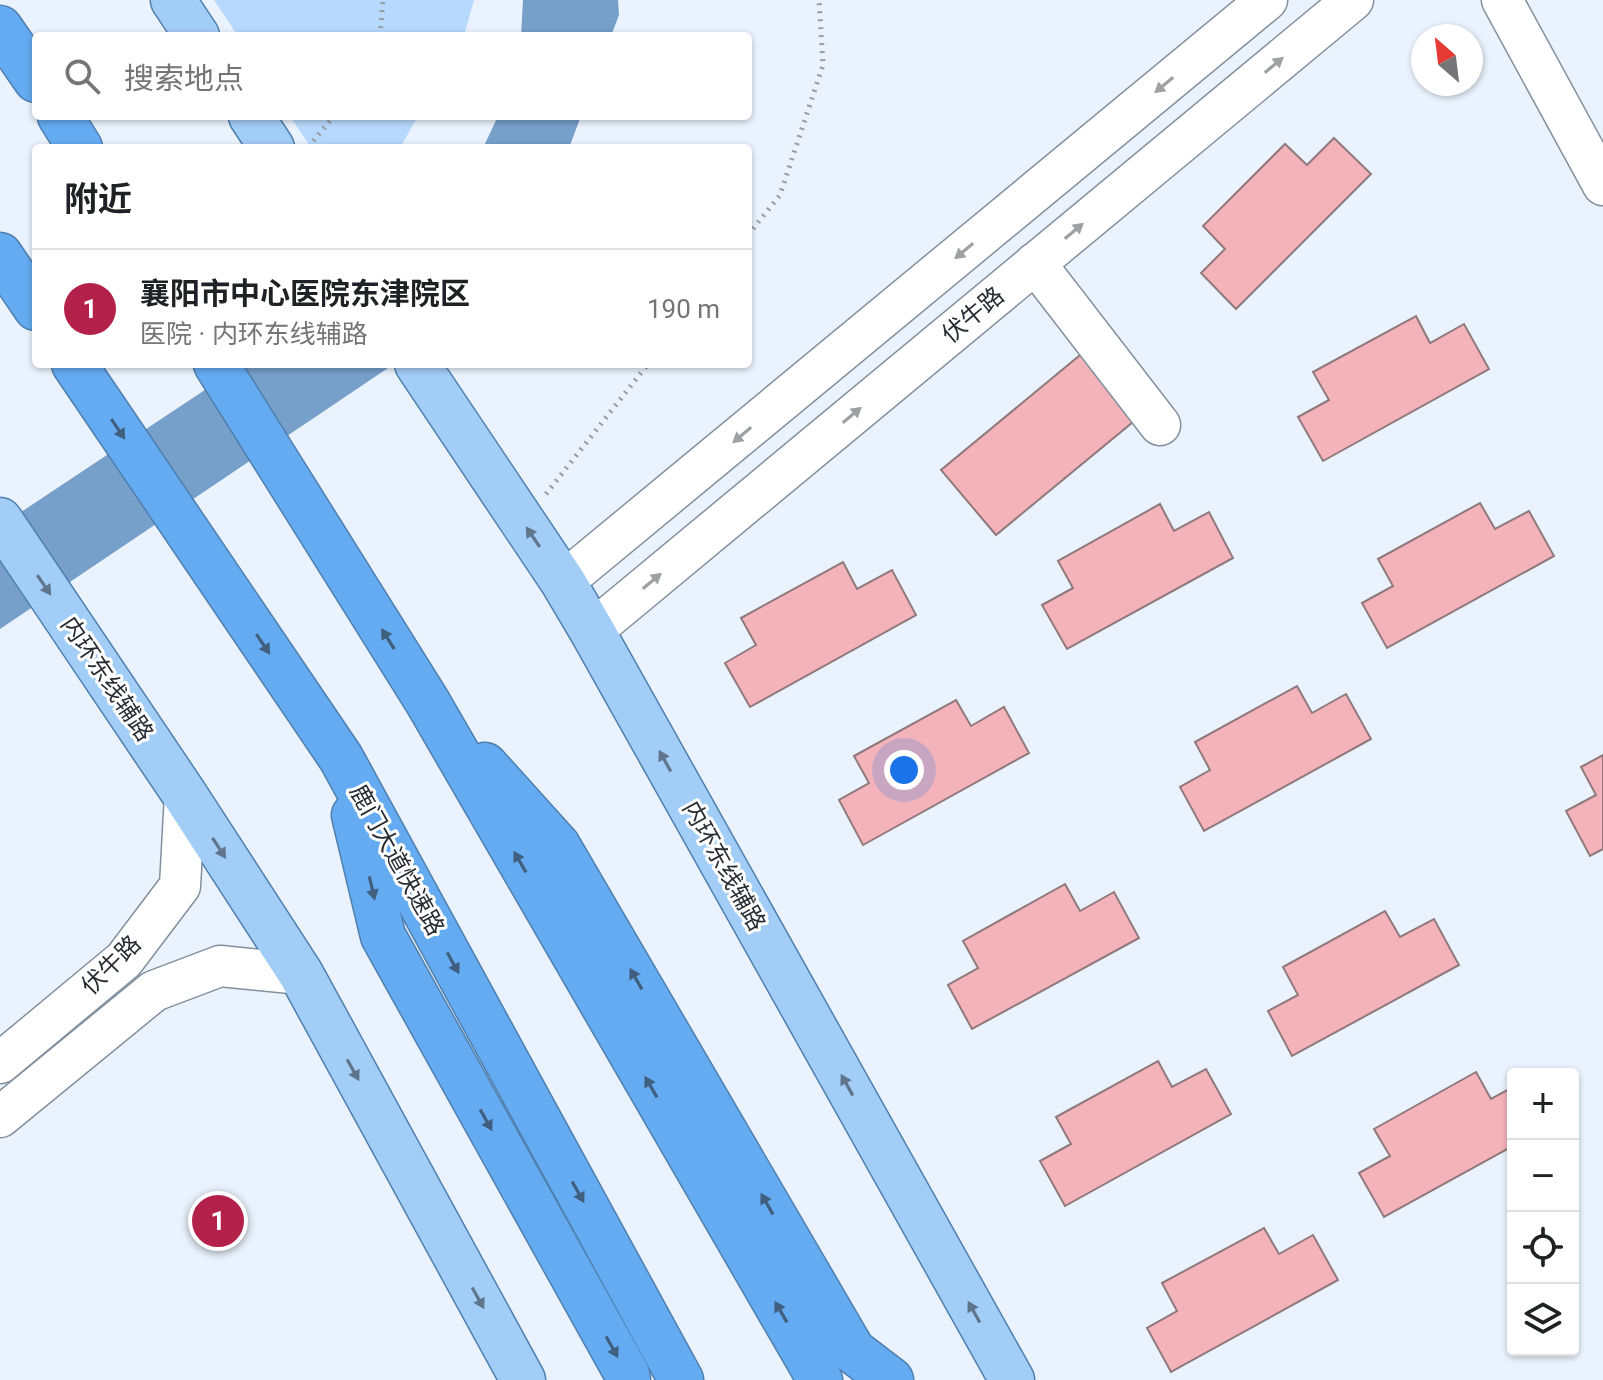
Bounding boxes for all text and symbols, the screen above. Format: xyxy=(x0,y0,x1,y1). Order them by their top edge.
north arrow xyxy=(1411,24,1483,96)
search box xyxy=(32,32,752,120)
icon: search xyxy=(60,54,104,98)
one-way arrow xyxy=(1264,57,1284,74)
text: 搜索地点 xyxy=(124,61,244,96)
one-way arrow xyxy=(1154,76,1174,93)
text: 附近 xyxy=(64,179,132,219)
one-way arrow xyxy=(1064,223,1084,240)
one-way arrow xyxy=(954,242,974,259)
text: 襄阳市中心医院东津院区 xyxy=(140,276,470,311)
street label: 伏牛路 xyxy=(936,281,1010,349)
text: 1 xyxy=(83,294,97,324)
text: 190 m xyxy=(647,294,720,324)
text: 医院 · 内环东线辅路 xyxy=(140,319,368,349)
one-way arrow xyxy=(842,407,862,424)
one-way arrow xyxy=(110,418,125,439)
one-way arrow xyxy=(731,426,752,443)
one-way arrow xyxy=(526,526,541,547)
one-way arrow xyxy=(642,573,662,590)
one-way arrow xyxy=(36,574,51,595)
street label: 内环东线辅路 xyxy=(55,611,159,747)
one-way arrow xyxy=(381,627,396,650)
one-way arrow xyxy=(256,633,271,654)
one-way arrow xyxy=(658,749,672,772)
your location xyxy=(884,750,924,790)
street label: 鹿门大道快速路 xyxy=(344,780,450,940)
street label: 内环东线辅路 xyxy=(677,796,771,936)
one-way arrow xyxy=(211,837,226,858)
one-way arrow xyxy=(513,851,527,873)
one-way arrow xyxy=(366,876,379,901)
street label: 伏牛路 xyxy=(76,930,146,1000)
one-way arrow xyxy=(446,952,460,975)
one-way arrow xyxy=(629,968,643,990)
one-way arrow xyxy=(346,1059,360,1081)
map controls xyxy=(1507,1068,1579,1356)
button: + xyxy=(1507,1068,1579,1140)
one-way arrow xyxy=(840,1074,854,1096)
one-way arrow xyxy=(644,1076,658,1098)
one-way arrow xyxy=(479,1109,493,1131)
button: − xyxy=(1507,1140,1579,1212)
one-way arrow xyxy=(571,1180,584,1203)
pin: 1 xyxy=(192,1191,244,1251)
one-way arrow xyxy=(760,1193,774,1215)
button: locate xyxy=(1507,1212,1579,1284)
button: layers xyxy=(1507,1284,1579,1356)
one-way arrow xyxy=(471,1287,485,1309)
one-way arrow xyxy=(774,1301,788,1324)
one-way arrow xyxy=(967,1301,981,1323)
one-way arrow xyxy=(606,1336,619,1359)

